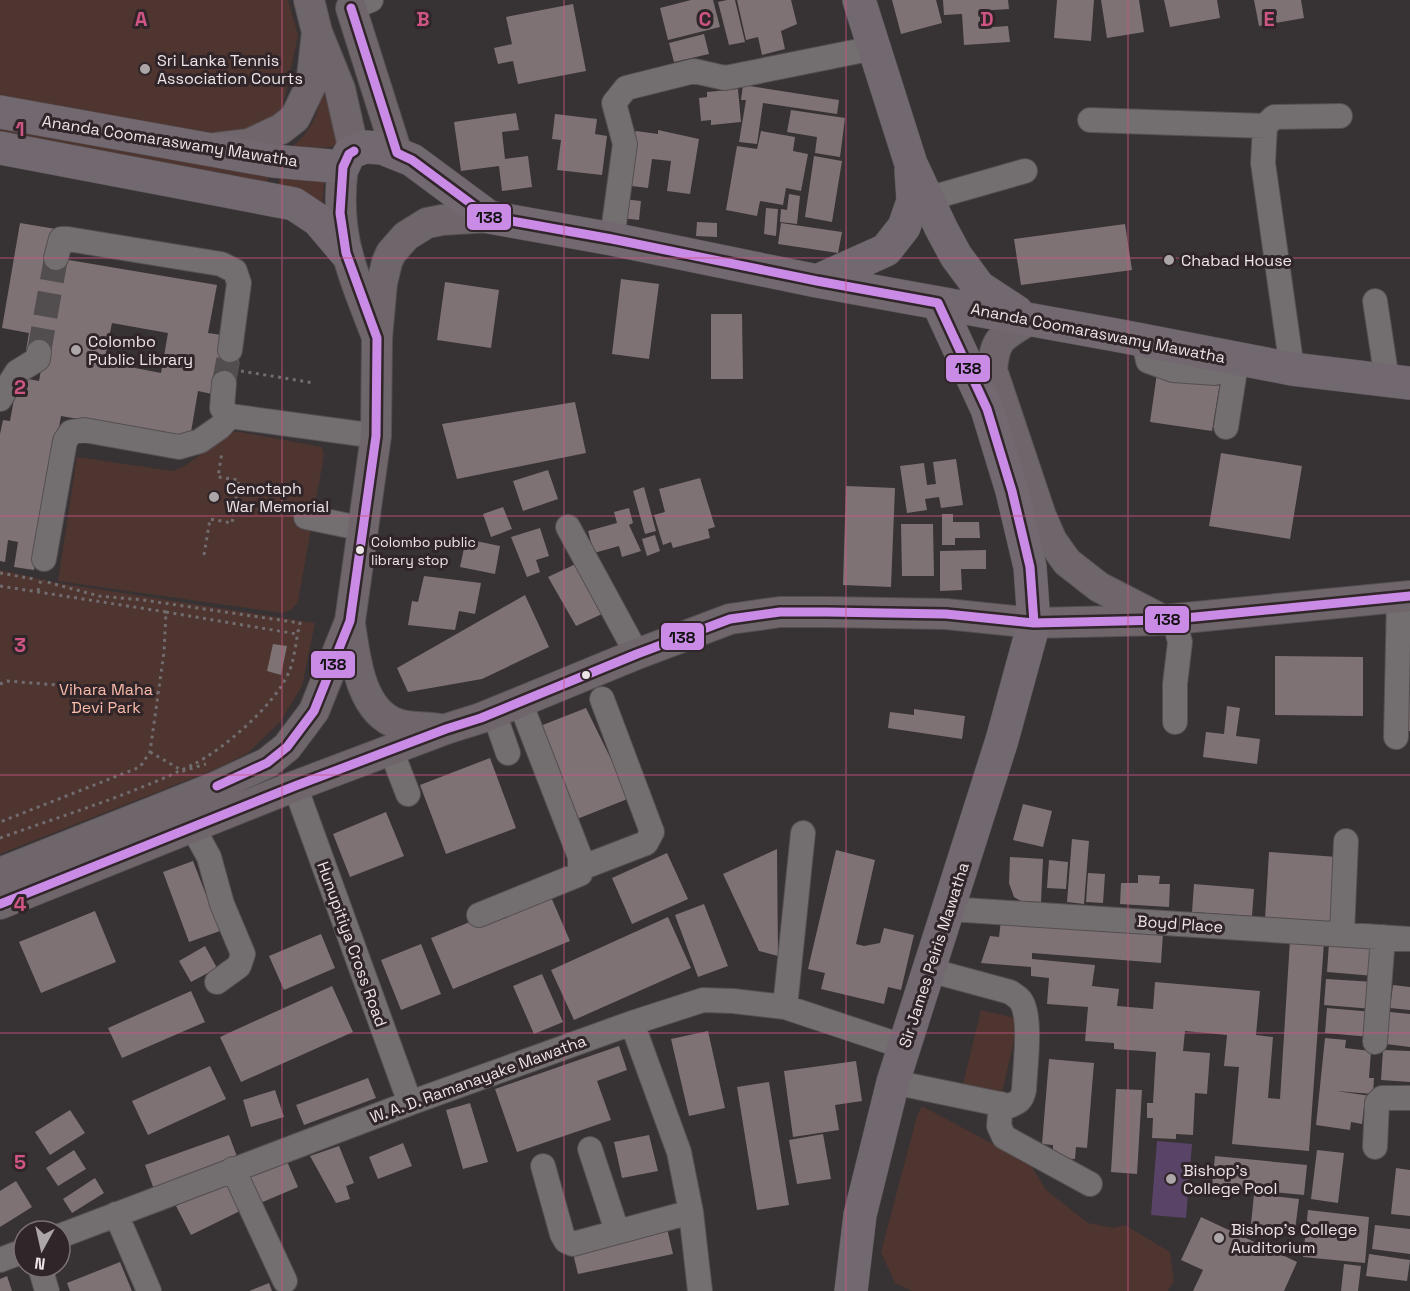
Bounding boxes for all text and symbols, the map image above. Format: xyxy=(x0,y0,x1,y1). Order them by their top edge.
text: A xyxy=(135,6,148,32)
text: B xyxy=(416,6,430,32)
text: C xyxy=(699,6,712,32)
text: D xyxy=(980,6,994,32)
text: E xyxy=(1263,6,1275,32)
place label: Sri Lanka Tennis Association Courts xyxy=(157,50,303,89)
marker: Sri Lanka Tennis Association Courts xyxy=(138,62,152,76)
street label: Ananda Coomaraswamy Mawatha xyxy=(41,110,299,172)
text: 1 xyxy=(15,116,25,142)
line badge: 138 xyxy=(466,203,512,231)
text: 138 xyxy=(476,207,503,228)
place label: Chabad House xyxy=(1181,250,1292,271)
marker: Chabad House xyxy=(1162,253,1176,267)
street label: Ananda Coomaraswamy Mawatha xyxy=(969,298,1227,368)
place label: Colombo Public Library xyxy=(88,331,193,370)
marker: Colombo Public Library xyxy=(69,343,83,357)
line badge: 138 xyxy=(945,354,991,383)
text: 138 xyxy=(955,358,982,379)
text: 2 xyxy=(14,374,26,400)
place label: Cenotaph War Memorial xyxy=(226,478,329,517)
marker: Cenotaph War Memorial xyxy=(207,490,221,504)
place label: Colombo public library stop xyxy=(371,533,476,569)
marker: Colombo public library stop xyxy=(354,544,366,556)
line badge: 138 xyxy=(1144,605,1190,634)
text: 138 xyxy=(1154,609,1181,630)
line badge: 138 xyxy=(660,622,705,651)
text: 138 xyxy=(669,627,696,648)
text: 3 xyxy=(14,632,26,658)
line badge: 138 xyxy=(310,650,356,679)
text: 138 xyxy=(320,654,347,675)
unlabelled marker xyxy=(580,669,592,681)
park label: Vihara Maha Devi Park xyxy=(59,679,153,718)
street label: Hunupitiya Cross Road xyxy=(312,858,392,1030)
street label: Sir James Peiris Mawatha xyxy=(894,860,974,1050)
text: 4 xyxy=(14,891,27,917)
street label: Boyd Place xyxy=(1136,911,1224,937)
street label: W. A. D. Ramanayake Mawatha xyxy=(367,1030,589,1128)
text: 5 xyxy=(14,1149,26,1175)
place label: Bishop's College Pool xyxy=(1183,1160,1277,1199)
marker: Bishop's College Pool xyxy=(1164,1172,1178,1186)
north arrow xyxy=(12,1219,72,1279)
place label: Bishop's College Auditorium xyxy=(1231,1219,1357,1258)
marker: Bishop's College Auditorium xyxy=(1212,1231,1226,1245)
text: N xyxy=(33,1252,47,1275)

